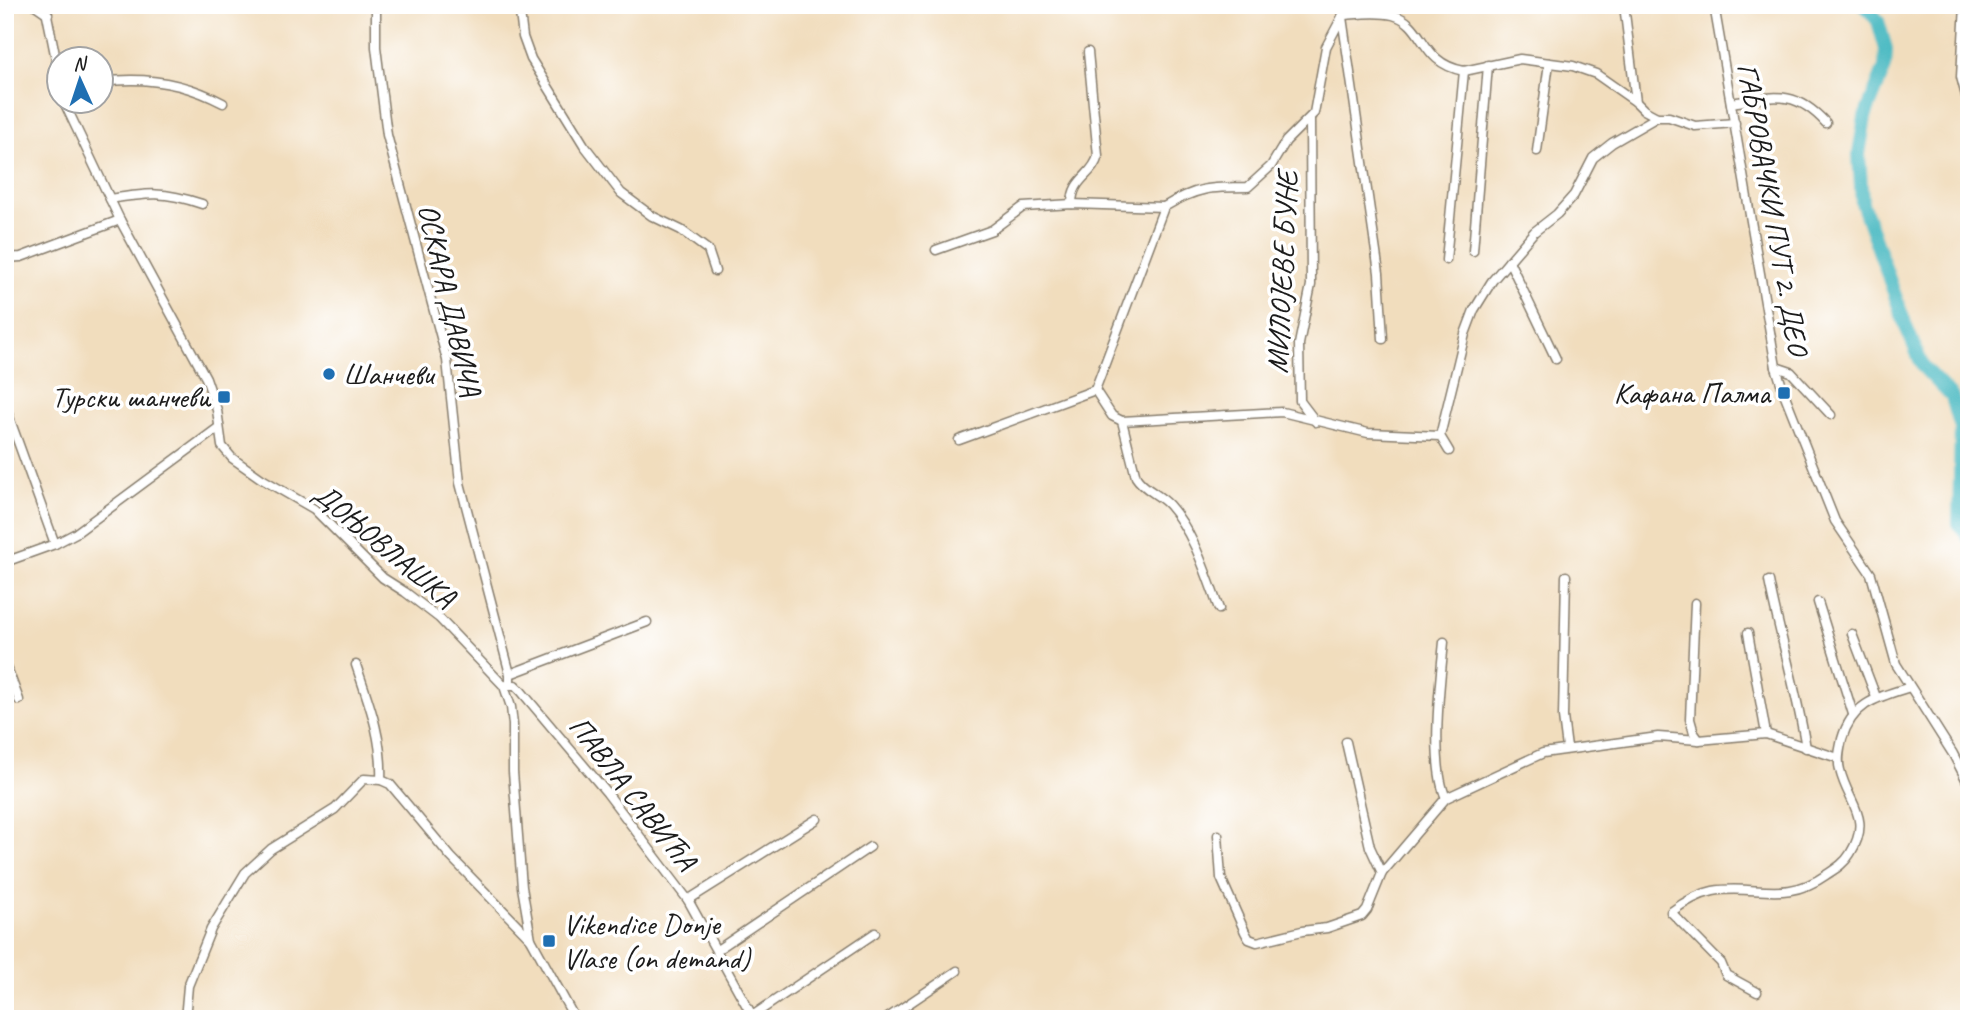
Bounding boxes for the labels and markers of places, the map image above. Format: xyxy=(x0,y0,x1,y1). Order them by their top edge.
place label: Шанчеви xyxy=(343,355,436,393)
marker: Шанчеви xyxy=(321,366,337,382)
place label: Кафана Палма xyxy=(1614,374,1772,412)
place label: Турски шанчеви xyxy=(52,378,212,416)
marker: Кафана Палма xyxy=(1776,385,1792,401)
marker: Турски шанчеви xyxy=(216,389,232,405)
place label: Vikendice Donje Vlase (on demand) xyxy=(563,905,752,977)
marker: Vikendice Donje Vlase (on demand) xyxy=(541,933,557,949)

